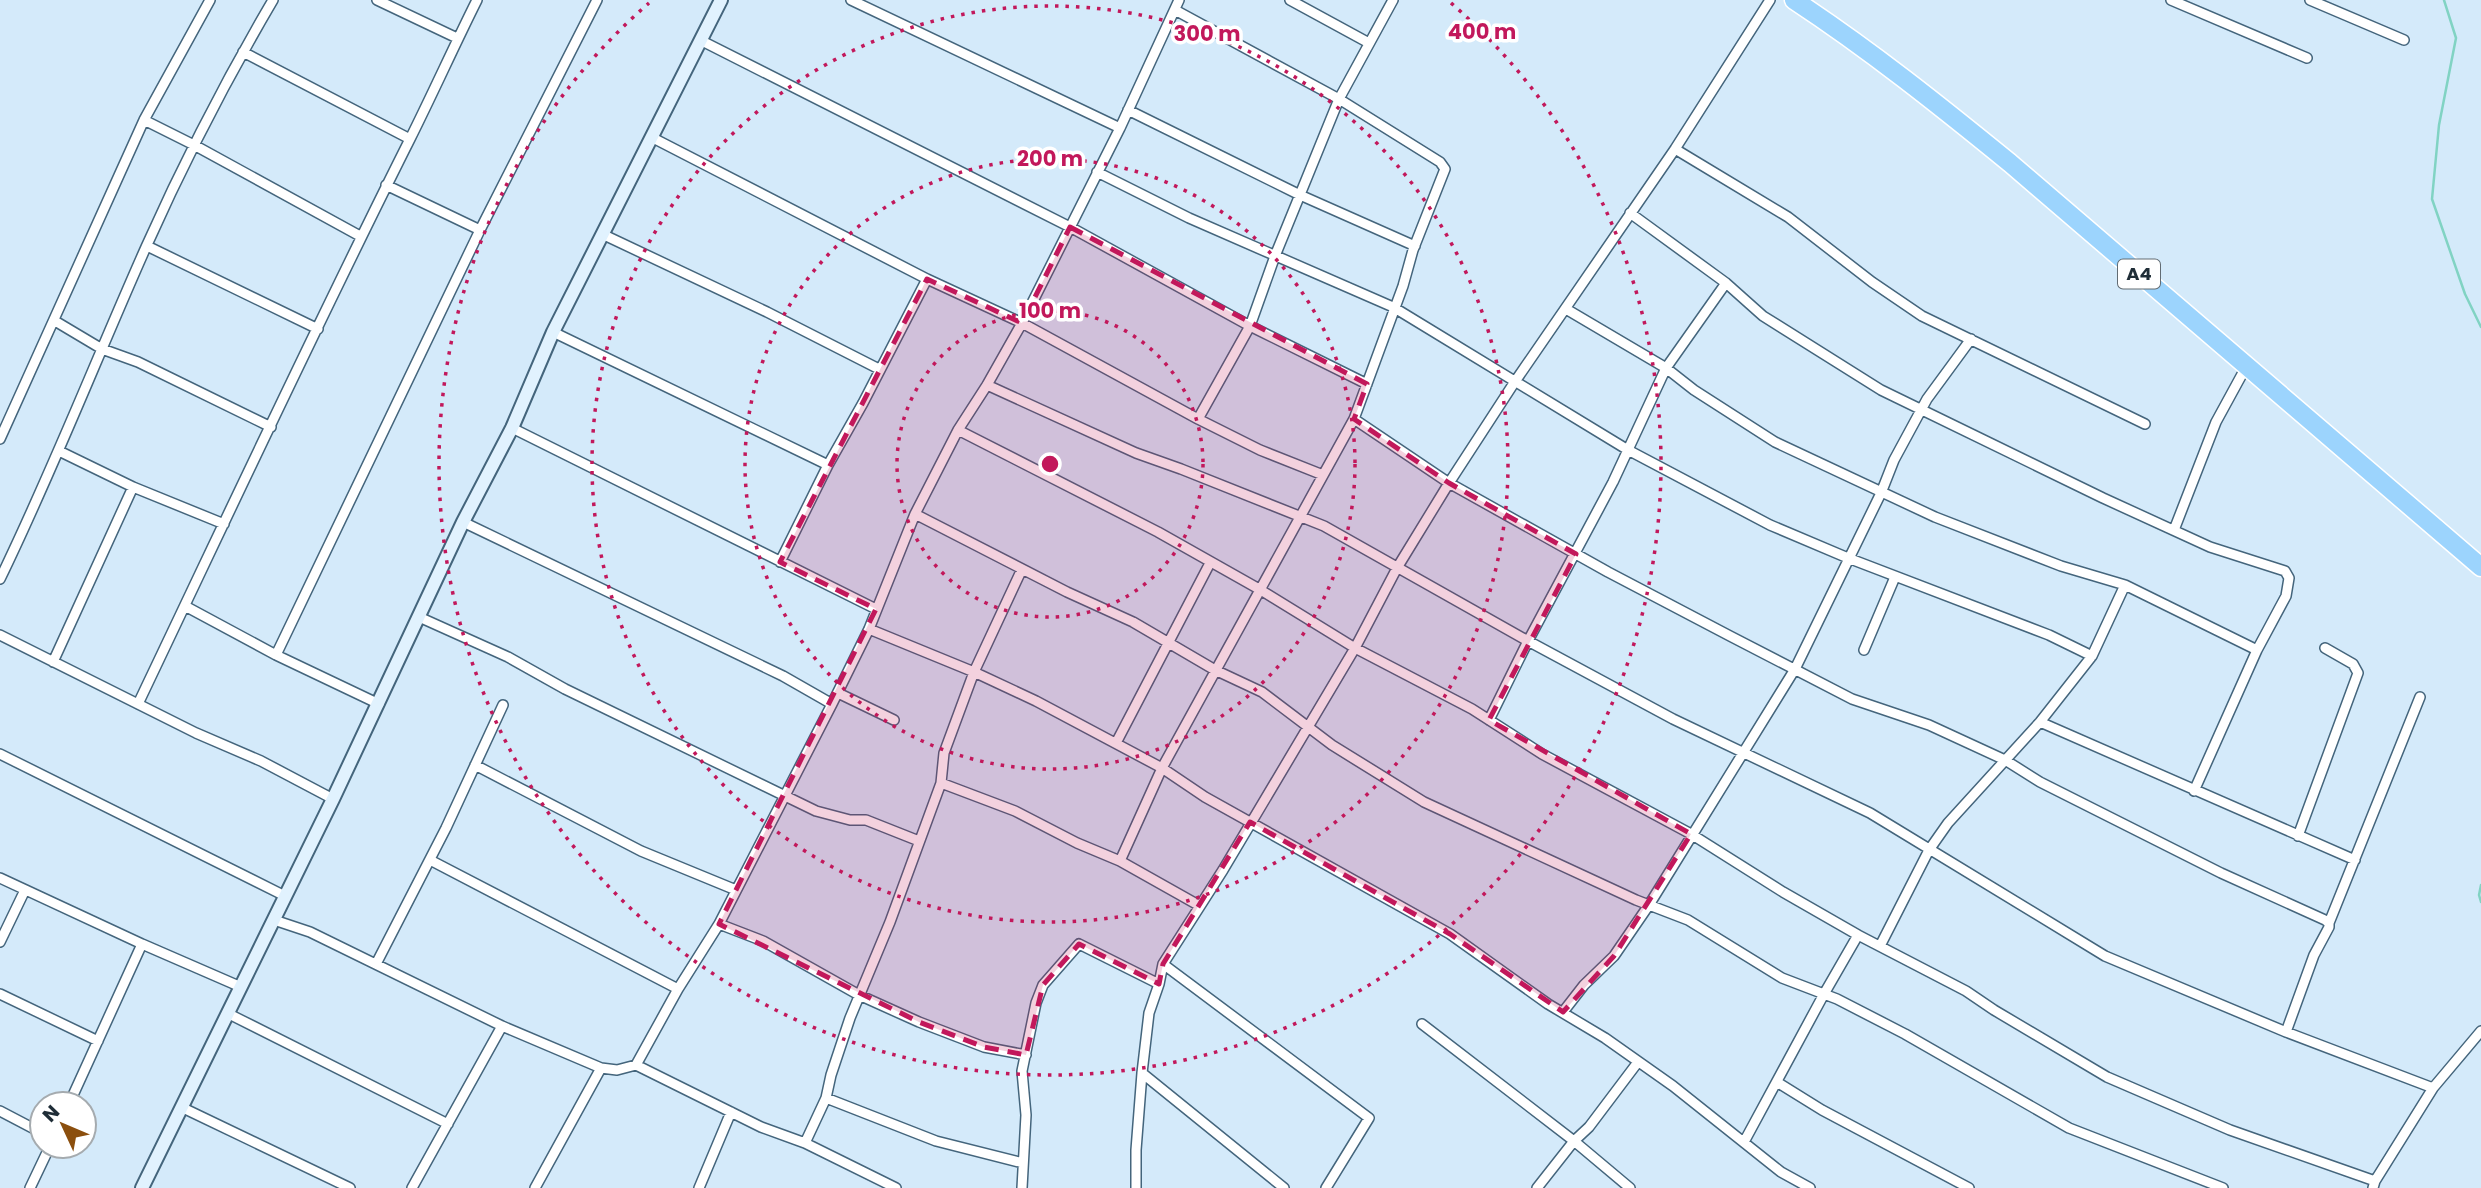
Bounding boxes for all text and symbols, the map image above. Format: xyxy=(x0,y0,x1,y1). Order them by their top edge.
text: 400 m xyxy=(1448,17,1516,46)
text: 300 m xyxy=(1174,19,1240,48)
text: 200 m xyxy=(1017,144,1083,173)
road number: A4 xyxy=(2118,260,2160,288)
text: 100 m xyxy=(1019,296,1081,325)
centre of rings xyxy=(1038,452,1062,476)
north arrow xyxy=(28,1090,98,1160)
text: N xyxy=(36,1099,66,1128)

